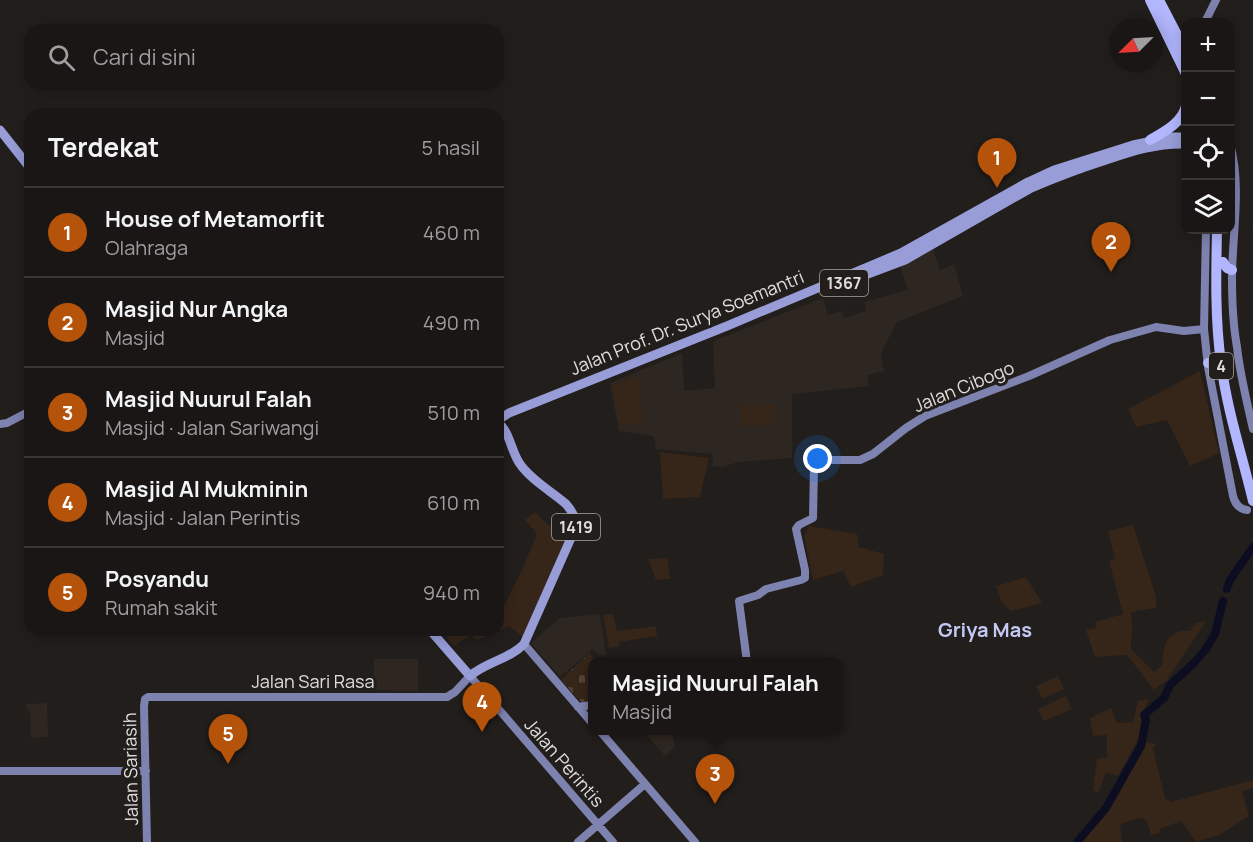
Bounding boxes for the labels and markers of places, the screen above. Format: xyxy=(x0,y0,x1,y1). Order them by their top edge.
pin: 1 xyxy=(978,138,1016,188)
pin: 2 xyxy=(1092,222,1130,272)
pin: 4 xyxy=(462,682,502,732)
pin: 5 xyxy=(208,714,248,764)
pin: 3 xyxy=(696,754,734,804)

